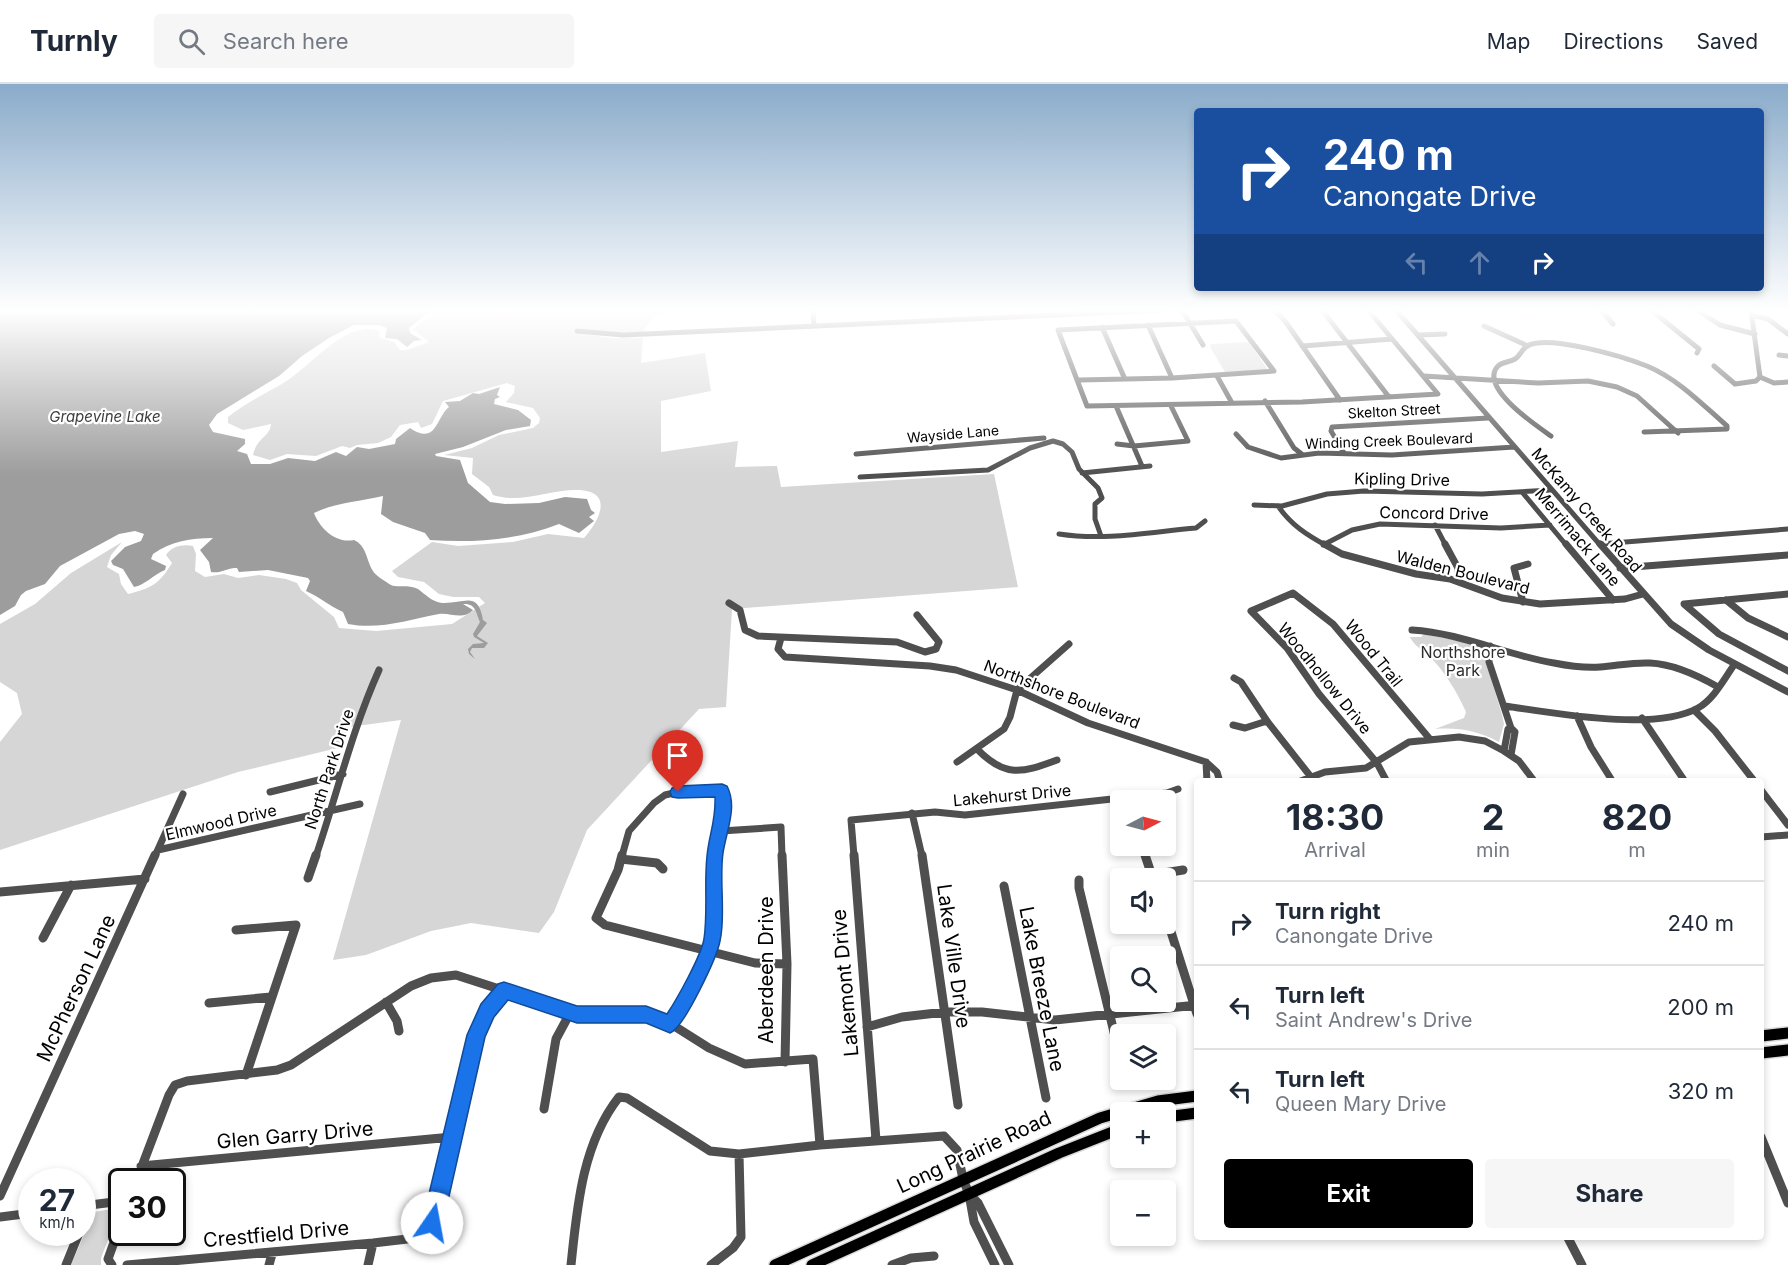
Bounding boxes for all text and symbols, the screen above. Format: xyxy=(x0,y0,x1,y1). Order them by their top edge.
search box xyxy=(154,14,574,68)
text: Turnly xyxy=(30,24,118,58)
icon: search xyxy=(175,25,208,58)
text: Search here xyxy=(223,28,349,54)
text: Map xyxy=(1487,29,1530,54)
text: Directions xyxy=(1563,29,1664,54)
text: Saved xyxy=(1697,29,1758,54)
text: 240 m xyxy=(1323,129,1454,180)
icon: right xyxy=(1224,132,1302,210)
text: Canongate Drive xyxy=(1323,180,1537,213)
icon: left xyxy=(1400,246,1433,279)
icon: ahead xyxy=(1463,246,1496,279)
icon: right xyxy=(1526,246,1559,279)
street label: Skelton Street xyxy=(1347,400,1441,421)
water label: Grapevine Lake xyxy=(49,407,161,426)
street label: Wayside Lane xyxy=(906,421,1000,446)
street label: Winding Creek Boulevard xyxy=(1305,429,1473,452)
street label: McKamy Creek Road xyxy=(1527,444,1647,576)
street label: Kipling Drive xyxy=(1354,468,1450,490)
street label: Merrimack Lane xyxy=(1531,484,1625,590)
street label: Concord Drive xyxy=(1379,502,1489,524)
street label: Walden Boulevard xyxy=(1394,546,1532,598)
street label: Wood Trail xyxy=(1341,615,1407,691)
street label: Woodhollow Drive xyxy=(1274,618,1376,738)
park label: Northshore Park xyxy=(1420,642,1506,680)
street label: Northshore Boulevard xyxy=(981,655,1143,733)
street label: North Park Drive xyxy=(300,706,358,832)
pin xyxy=(652,730,703,792)
icon: arrive xyxy=(661,739,694,772)
street label: Lakehurst Drive xyxy=(952,780,1072,810)
north arrow xyxy=(1110,790,1176,856)
map controls xyxy=(1110,790,1176,1246)
text: 18:30 xyxy=(1286,795,1384,839)
text: 2 xyxy=(1482,795,1504,839)
text: 820 xyxy=(1602,795,1672,839)
street label: Elmwood Drive xyxy=(163,799,279,845)
text: Arrival xyxy=(1304,838,1366,862)
text: min xyxy=(1476,838,1510,862)
text: m xyxy=(1628,838,1646,862)
button: sound xyxy=(1110,868,1176,934)
street label: Lake Ville Drive xyxy=(932,882,976,1030)
street label: Aberdeen Drive xyxy=(754,896,778,1044)
text: Turn right xyxy=(1275,898,1381,924)
street label: Lake Breeze Lane xyxy=(1014,904,1070,1074)
icon: right xyxy=(1224,907,1257,940)
street label: Lakemont Drive xyxy=(827,908,863,1058)
text: 240 m xyxy=(1667,910,1734,936)
street label: McPherson Lane xyxy=(31,911,121,1065)
text: Canongate Drive xyxy=(1275,924,1433,948)
button: search xyxy=(1110,946,1176,1012)
text: Turn left xyxy=(1275,982,1365,1008)
icon: left xyxy=(1224,991,1257,1024)
text: 200 m xyxy=(1667,994,1734,1020)
text: Saint Andrew's Drive xyxy=(1275,1008,1472,1032)
button: layers xyxy=(1110,1024,1176,1090)
text: Turn left xyxy=(1275,1066,1365,1092)
icon: left xyxy=(1224,1075,1257,1108)
text: 320 m xyxy=(1668,1078,1734,1104)
text: Queen Mary Drive xyxy=(1275,1092,1447,1116)
button: + xyxy=(1110,1102,1176,1168)
street label: Long Prairie Road xyxy=(893,1106,1055,1198)
street label: Glen Garry Drive xyxy=(216,1116,374,1154)
button: Exit xyxy=(1224,1159,1473,1228)
button: Share xyxy=(1485,1159,1734,1228)
speed limit sign: 30 xyxy=(108,1168,186,1246)
button: − xyxy=(1110,1180,1176,1246)
text: 27 xyxy=(39,1182,75,1218)
position arrow xyxy=(400,1191,464,1255)
text: km/h xyxy=(39,1213,75,1232)
street label: Crestfield Drive xyxy=(202,1216,350,1252)

